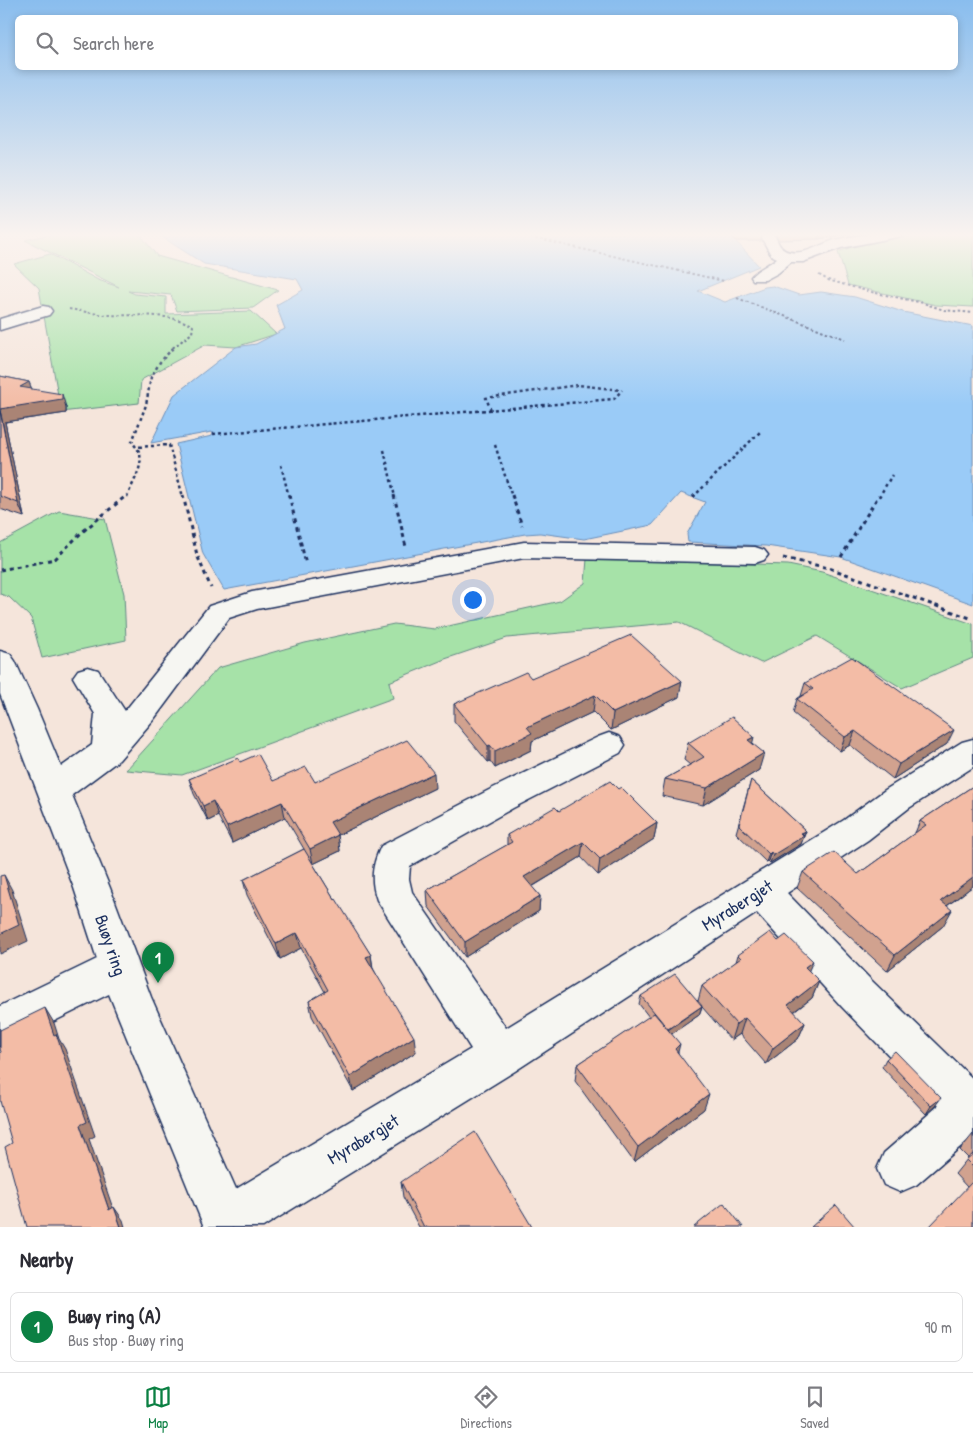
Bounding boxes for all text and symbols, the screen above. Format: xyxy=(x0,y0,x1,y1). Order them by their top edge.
search box xyxy=(15,15,958,70)
icon: search xyxy=(33,29,61,57)
text: Search here xyxy=(73,30,154,56)
your location xyxy=(460,587,486,613)
street label: Myrabergjet xyxy=(697,873,778,937)
street label: Buøy ring xyxy=(89,911,133,979)
pin: 1 xyxy=(142,942,174,983)
street label: Myrabergjet xyxy=(323,1107,404,1170)
text: Nearby xyxy=(20,1245,73,1274)
text: Buøy ring (A) xyxy=(68,1303,161,1329)
text: 1 xyxy=(34,1316,40,1338)
text: 90 m xyxy=(924,1316,952,1338)
text: Bus stop · Buøy ring xyxy=(68,1329,184,1351)
tab: Map xyxy=(144,1383,172,1432)
tab: Directions xyxy=(460,1383,512,1432)
tab: Saved xyxy=(800,1383,829,1432)

